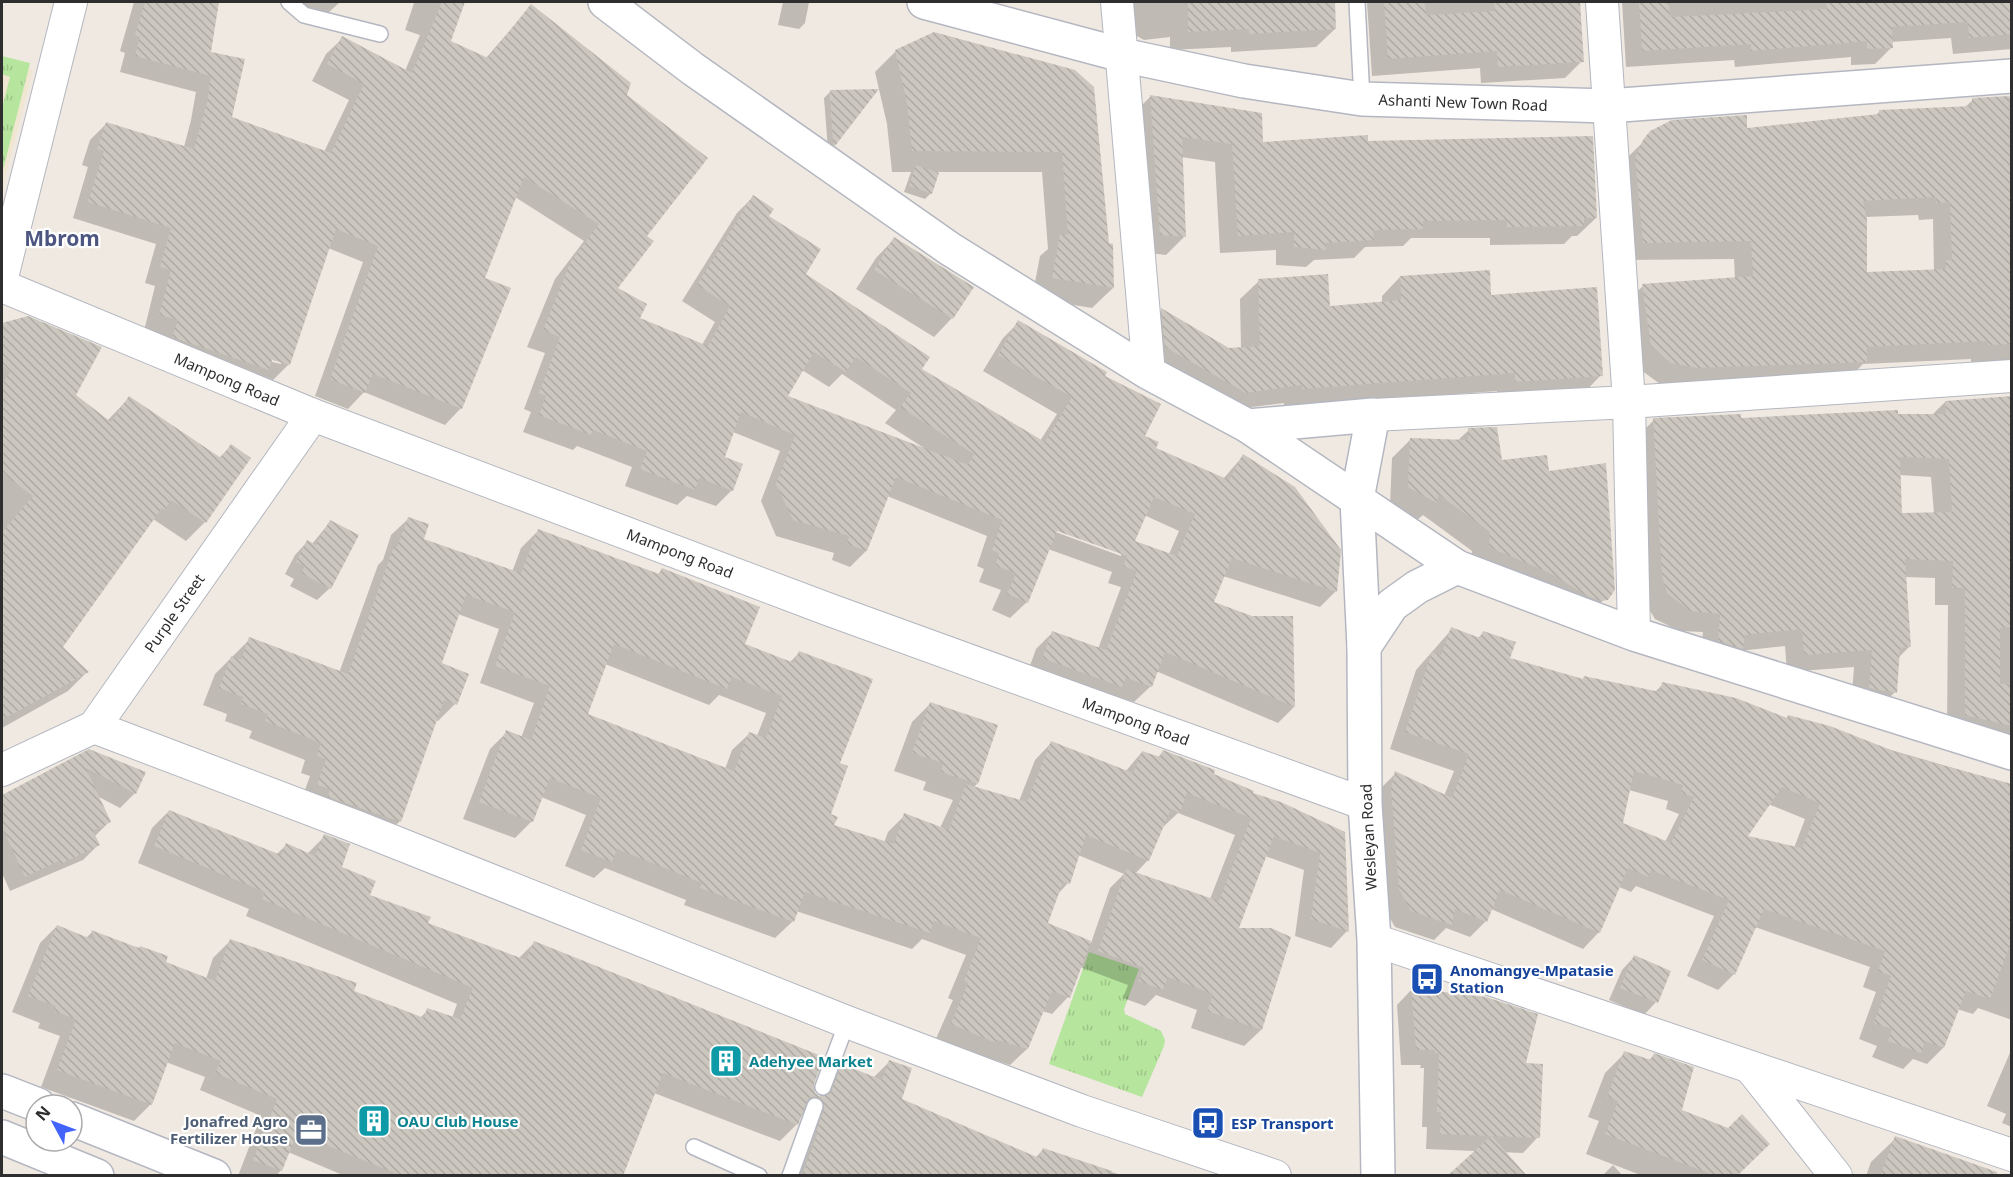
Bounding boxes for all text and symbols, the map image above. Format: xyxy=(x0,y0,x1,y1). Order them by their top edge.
street label: Ashanti New Town Road xyxy=(1378,89,1548,115)
district label: Mbrom xyxy=(24,224,100,252)
street label: Mampong Road xyxy=(171,348,283,410)
street label: Mampong Road xyxy=(624,523,736,583)
street label: Purple Street xyxy=(139,569,209,656)
street label: Mampong Road xyxy=(1080,692,1192,750)
street label: Wesleyan Road xyxy=(1355,783,1381,891)
place label: Anomangye-Mpatasie Station xyxy=(1450,960,1614,997)
bus stop icon: Anomangye-Mpatasie Station xyxy=(1409,961,1445,997)
building icon: Adehyee Market xyxy=(708,1043,744,1079)
place label: Adehyee Market xyxy=(749,1051,873,1071)
north arrow xyxy=(24,1093,84,1153)
text: N xyxy=(30,1101,55,1125)
building icon: OAU Club House xyxy=(356,1103,392,1139)
bus stop icon: ESP Transport xyxy=(1190,1105,1226,1141)
place label: Jonafred Agro Fertilizer House xyxy=(170,1111,288,1148)
place label: OAU Club House xyxy=(397,1111,519,1131)
office icon: Jonafred Agro Fertilizer House xyxy=(293,1112,329,1148)
place label: ESP Transport xyxy=(1231,1113,1334,1133)

